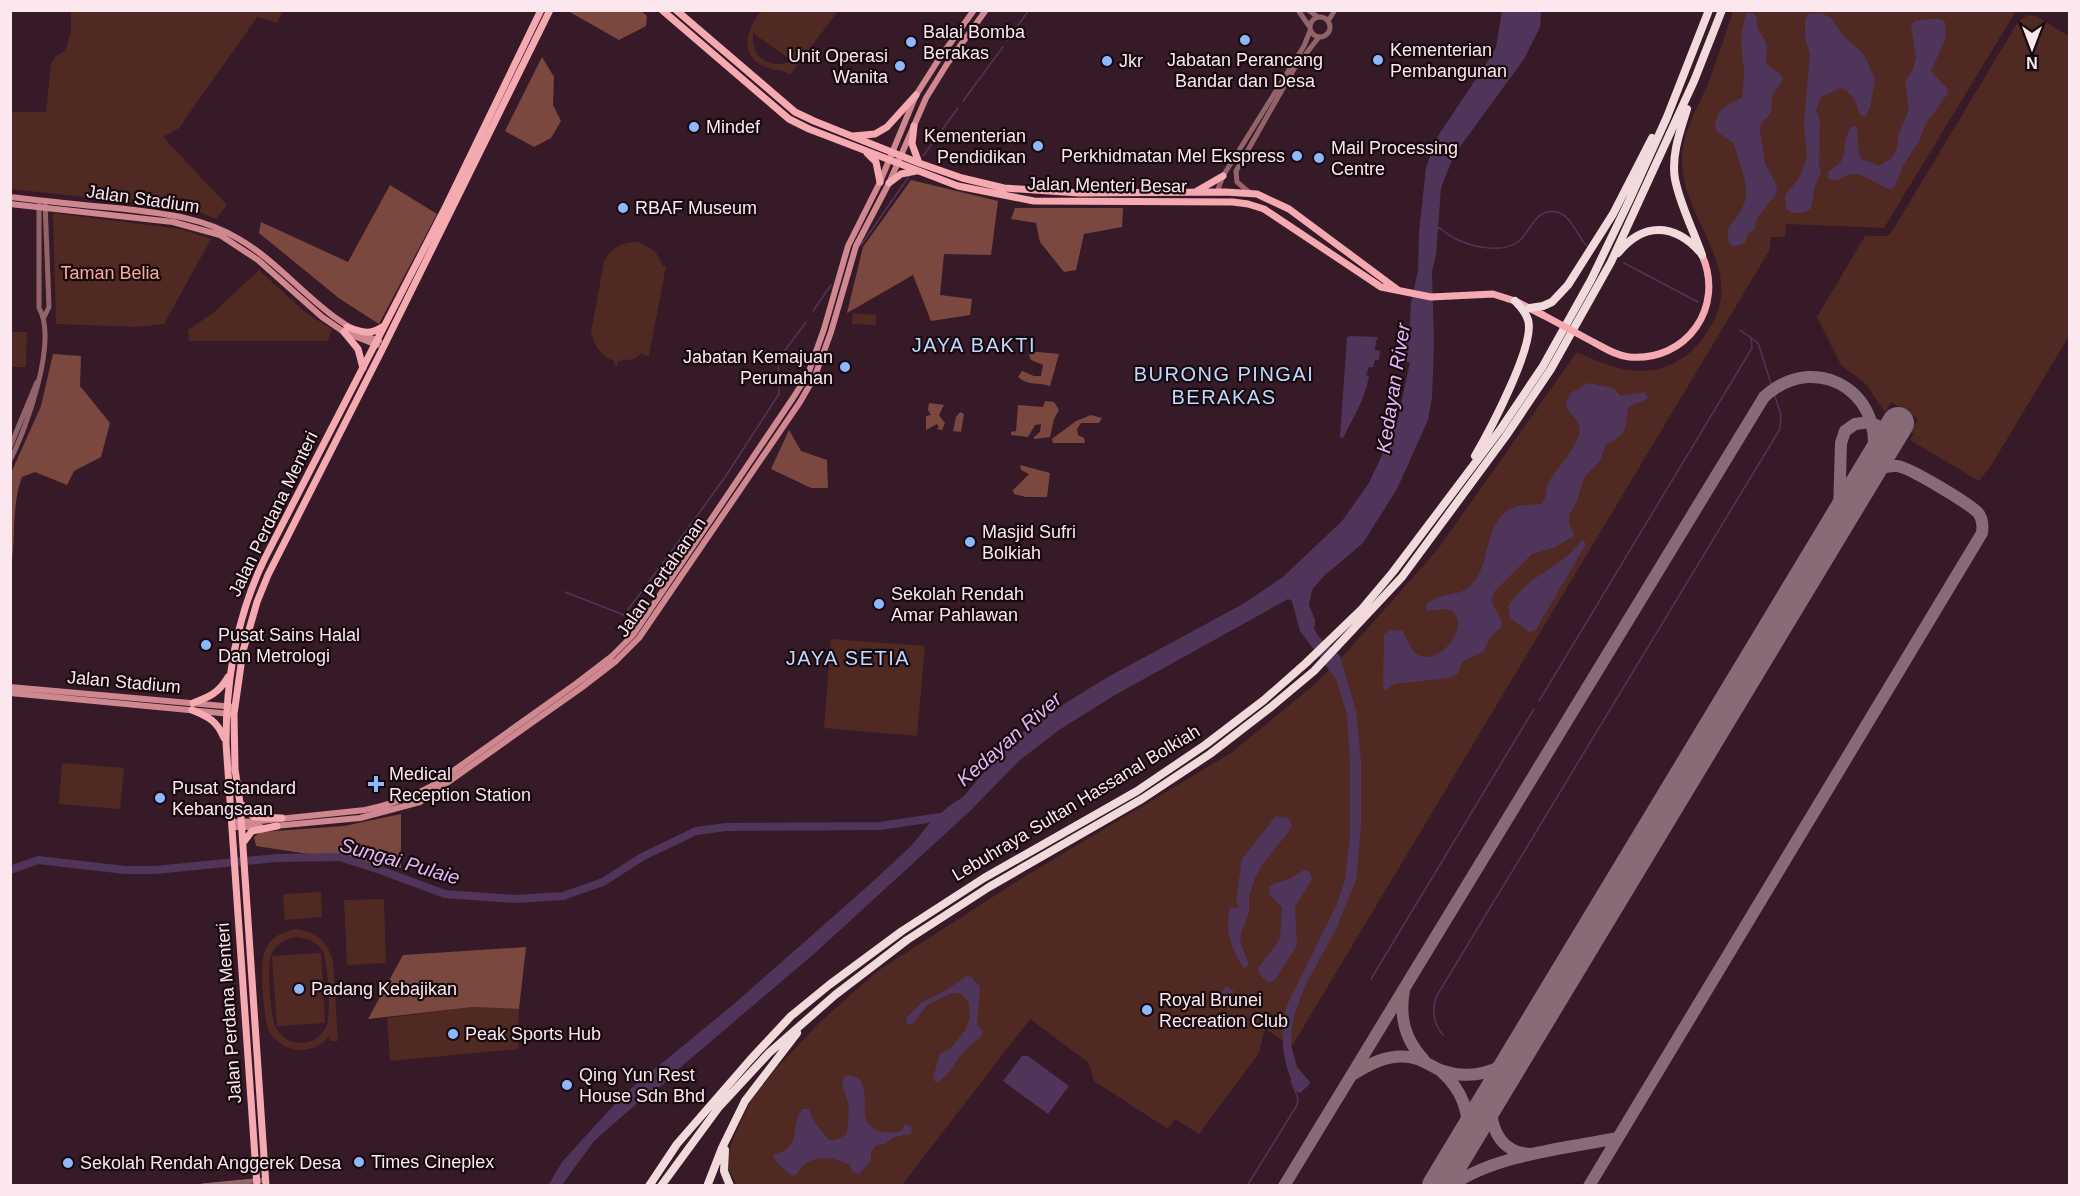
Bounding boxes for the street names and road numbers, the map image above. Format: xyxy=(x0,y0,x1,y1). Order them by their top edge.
street label: Jalan Menteri Besar xyxy=(1027,174,1187,196)
street label: Jalan Stadium xyxy=(85,181,201,217)
street label: Jalan Perdana Menteri xyxy=(224,428,322,600)
street label: Jalan Pertahanan xyxy=(612,513,710,641)
street label: Jalan Stadium xyxy=(66,667,182,697)
street label: Lebuhraya Sultan Hassanal Bolkiah xyxy=(949,721,1203,885)
street label: Jalan Perdana Menteri xyxy=(213,922,245,1104)

